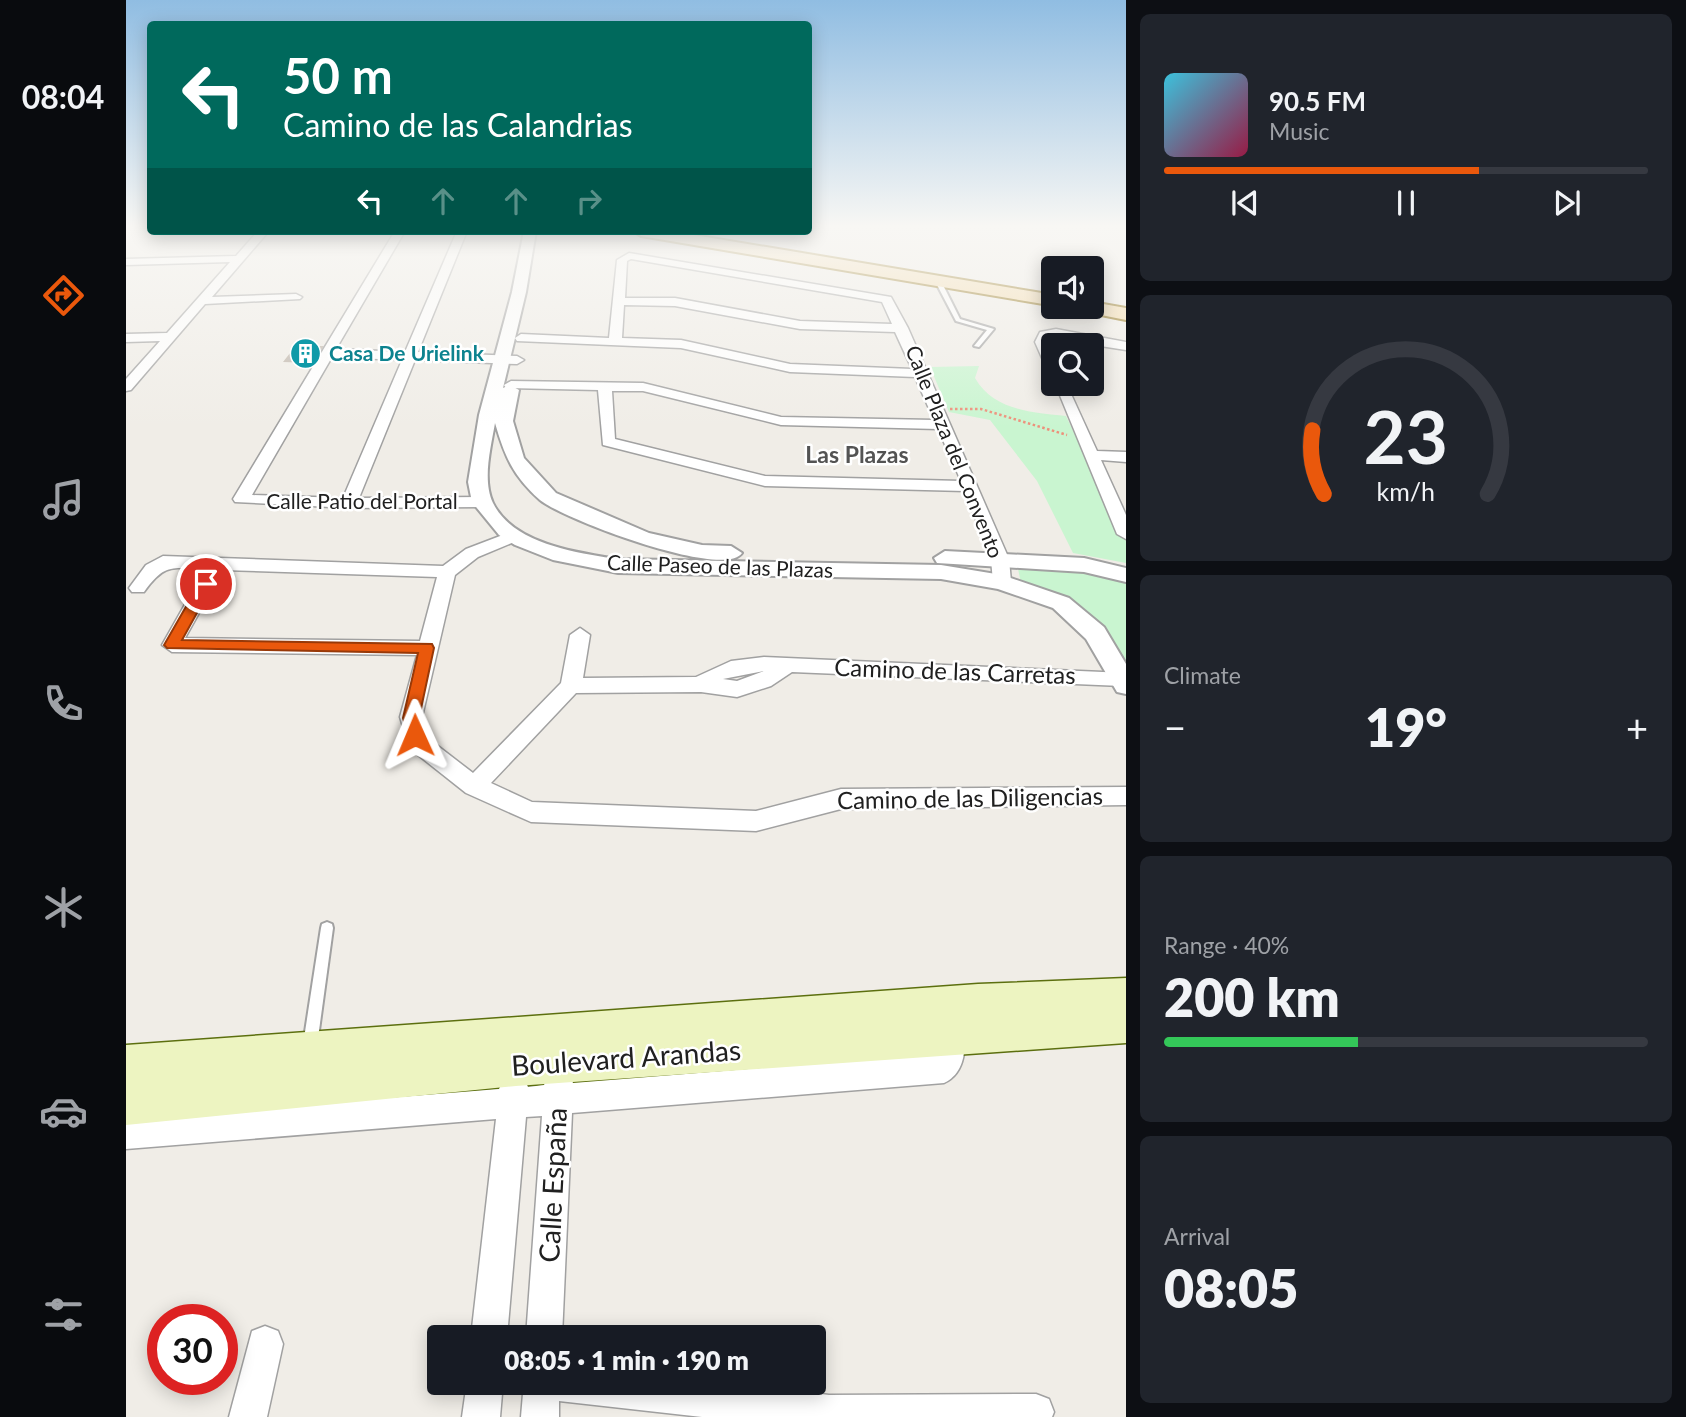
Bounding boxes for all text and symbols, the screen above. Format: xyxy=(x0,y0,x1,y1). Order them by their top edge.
text: 50 m xyxy=(283,46,393,104)
icon: left xyxy=(168,49,259,140)
text: 08:04 xyxy=(22,77,104,116)
text: 90.5 FM xyxy=(1269,85,1366,117)
text: Camino de las Calandrias xyxy=(283,105,633,144)
text: Music xyxy=(1269,117,1329,145)
icon: left xyxy=(351,182,389,220)
icon: ahead xyxy=(424,182,462,220)
icon: ahead xyxy=(497,182,535,220)
icon: right xyxy=(570,182,608,220)
icon: previous xyxy=(1226,184,1264,222)
icon: pause xyxy=(1387,184,1425,222)
icon: next xyxy=(1548,184,1586,222)
map controls xyxy=(1041,256,1104,396)
button: sound xyxy=(1041,256,1104,319)
icon: directions xyxy=(39,271,88,320)
button: search xyxy=(1041,333,1104,396)
building icon: Casa De Urielink xyxy=(289,337,323,371)
place label: Casa De Urielink xyxy=(329,340,485,365)
street label: Calle Plaza del Convento xyxy=(901,341,1010,561)
text: 23 xyxy=(1364,392,1448,480)
district label: Las Plazas xyxy=(805,440,909,468)
icon: music xyxy=(39,475,88,524)
text: km/h xyxy=(1377,476,1435,506)
street label: Calle Patio del Portal xyxy=(266,488,458,513)
street label: Calle Paseo de las Plazas xyxy=(607,549,833,582)
pin xyxy=(176,554,236,614)
icon: arrive xyxy=(187,565,225,603)
street label: Camino de las Carretas xyxy=(834,652,1076,689)
text: Climate xyxy=(1164,661,1241,689)
icon: phone xyxy=(39,679,88,728)
text: 19° xyxy=(1365,696,1447,758)
position arrow xyxy=(378,698,452,772)
text: − xyxy=(1164,704,1186,750)
text: + xyxy=(1626,704,1648,750)
street label: Camino de las Diligencias xyxy=(837,781,1103,814)
icon: climate xyxy=(39,883,88,932)
text: Range · 40% xyxy=(1164,931,1289,959)
text: 200 km xyxy=(1164,966,1340,1028)
street label: Boulevard Arandas xyxy=(510,1032,742,1082)
icon: car xyxy=(39,1087,88,1136)
street label: Calle España xyxy=(531,1107,573,1263)
text: Arrival xyxy=(1164,1222,1230,1250)
text: 08:05 xyxy=(1164,1257,1298,1319)
icon: filters xyxy=(39,1290,88,1339)
speed limit sign: 30 xyxy=(147,1304,238,1395)
text: 08:05 · 1 min · 190 m xyxy=(504,1344,749,1376)

